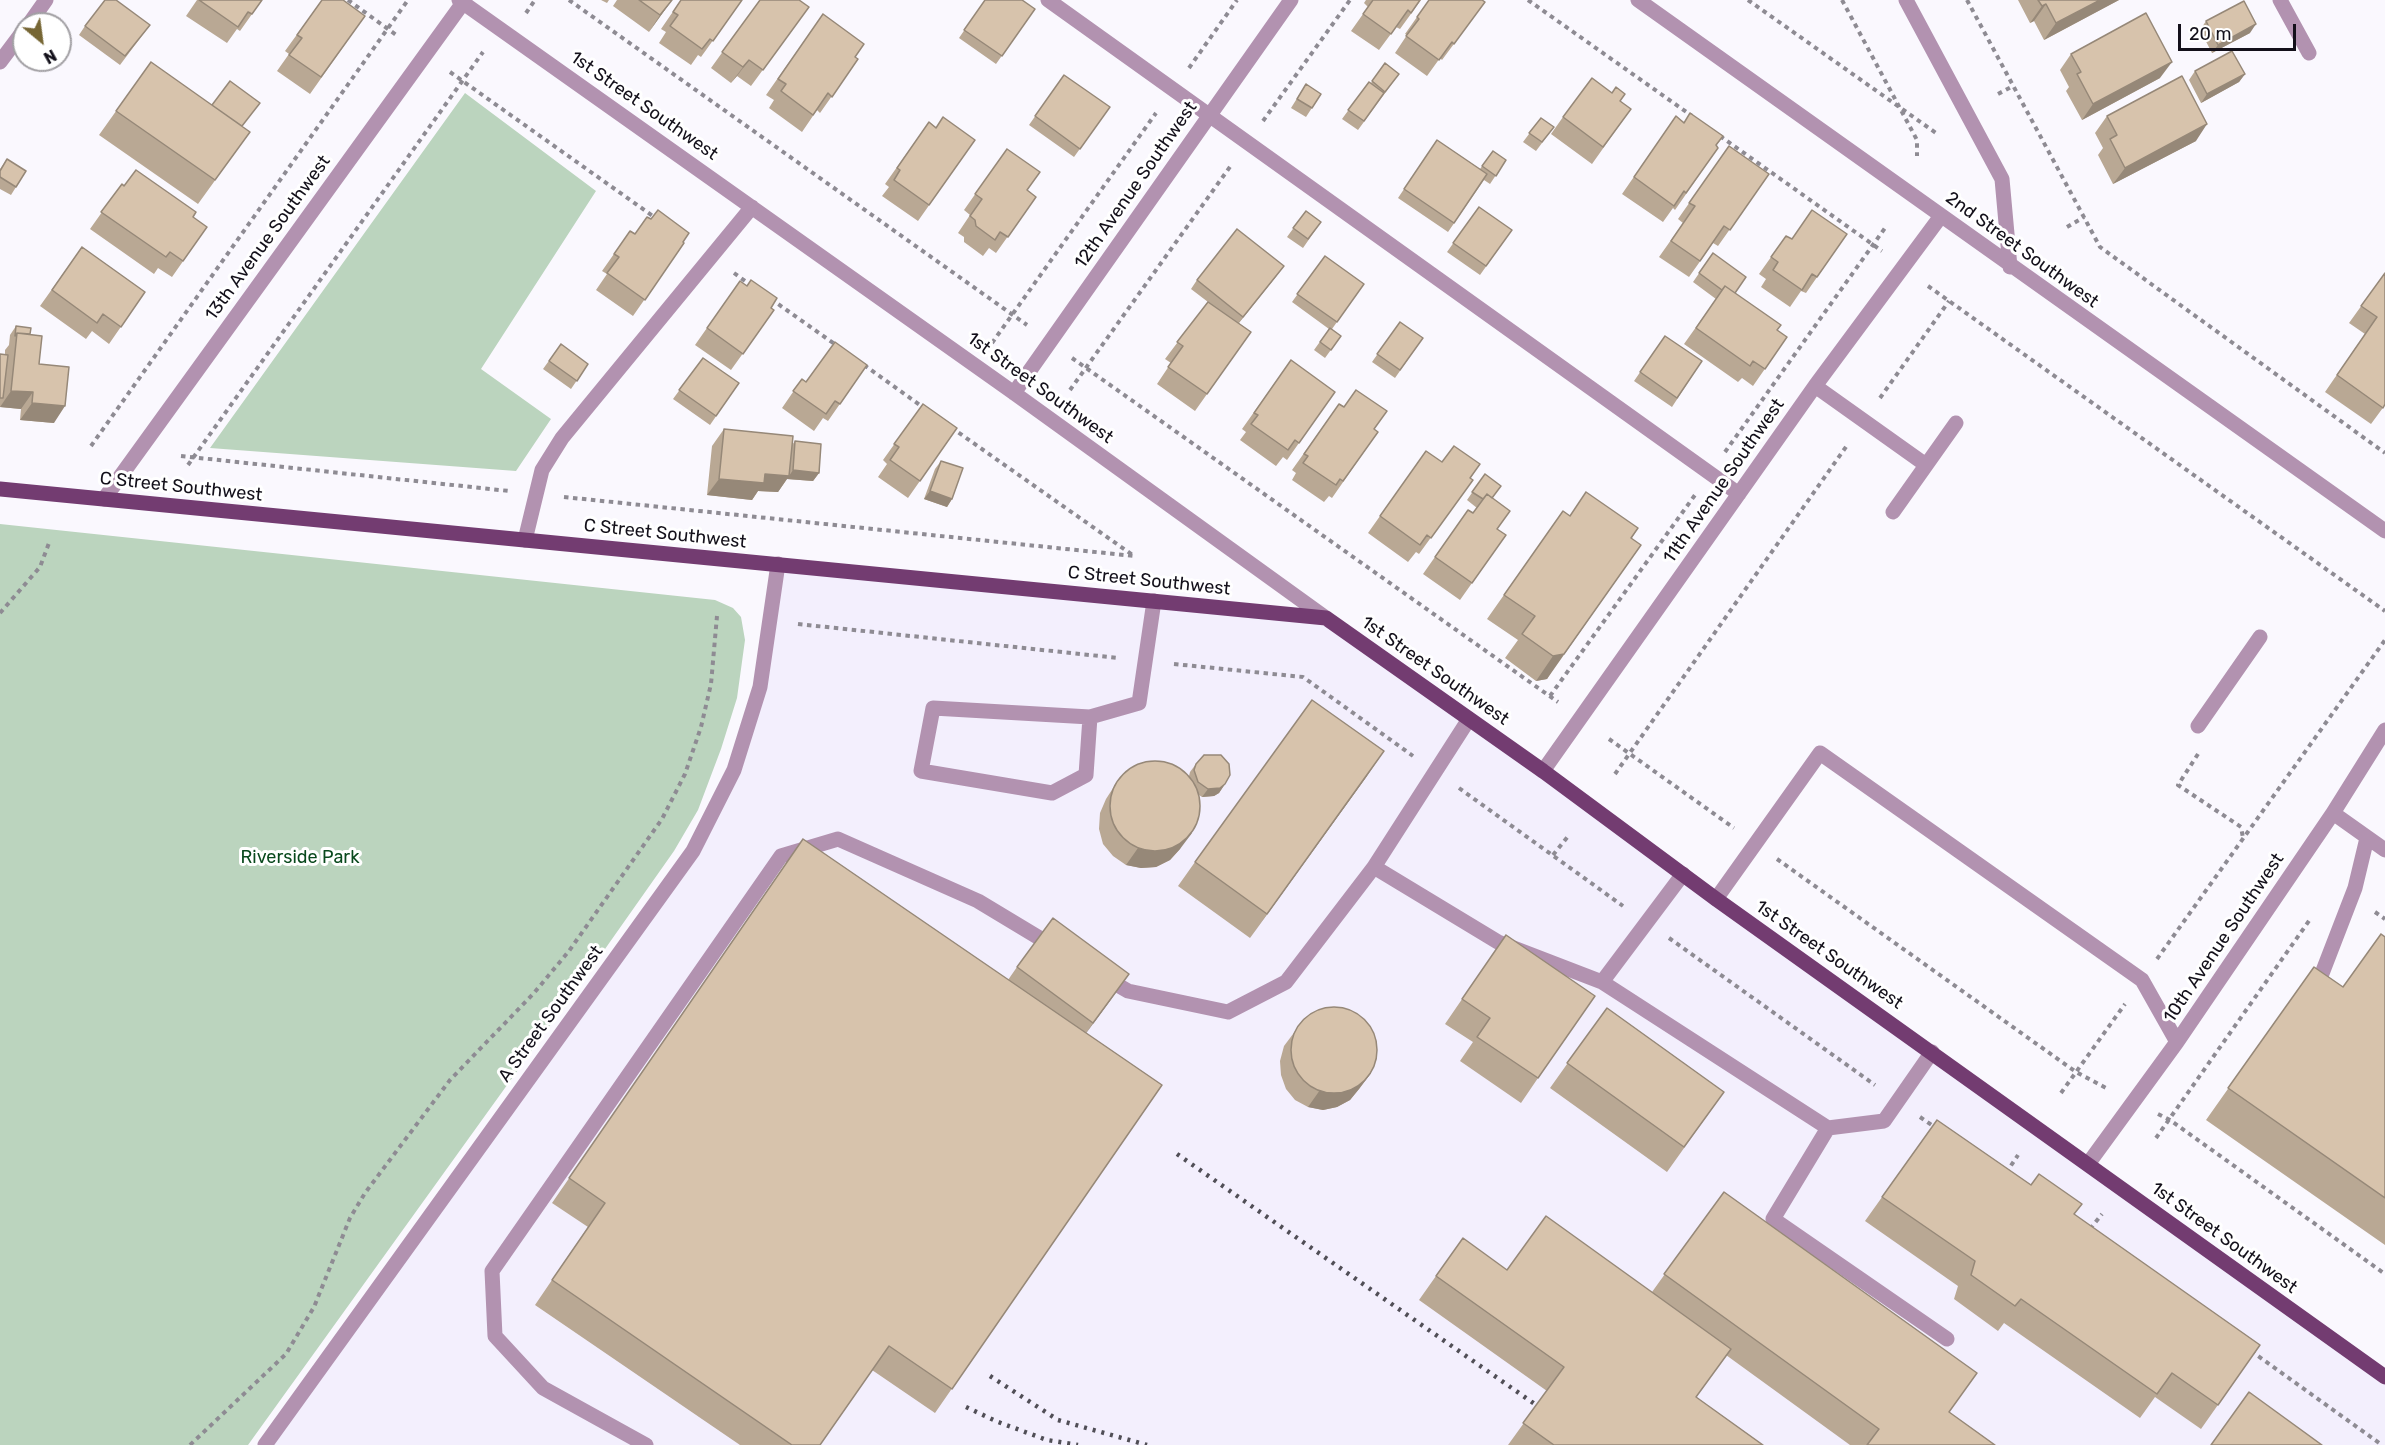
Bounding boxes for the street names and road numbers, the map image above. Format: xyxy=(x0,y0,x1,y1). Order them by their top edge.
street label: 1st Street Southwest xyxy=(566,47,722,165)
street label: 12th Avenue Southwest xyxy=(1070,97,1202,273)
street label: 13th Avenue Southwest xyxy=(201,151,335,325)
street label: 2nd Street Southwest xyxy=(1941,187,2103,313)
street label: 1st Street Southwest xyxy=(963,328,1117,448)
street label: 11th Avenue Southwest xyxy=(1659,395,1789,567)
street label: C Street Southwest xyxy=(99,468,263,506)
street label: C Street Southwest xyxy=(583,515,747,553)
street label: C Street Southwest xyxy=(1067,562,1231,600)
street label: 1st Street Southwest xyxy=(1357,612,1513,730)
street label: 10th Avenue Southwest xyxy=(2159,849,2289,1027)
street label: 1st Street Southwest xyxy=(1751,896,1907,1014)
street label: A Street Southwest xyxy=(494,941,608,1087)
street label: 1st Street Southwest xyxy=(2147,1178,2301,1298)

